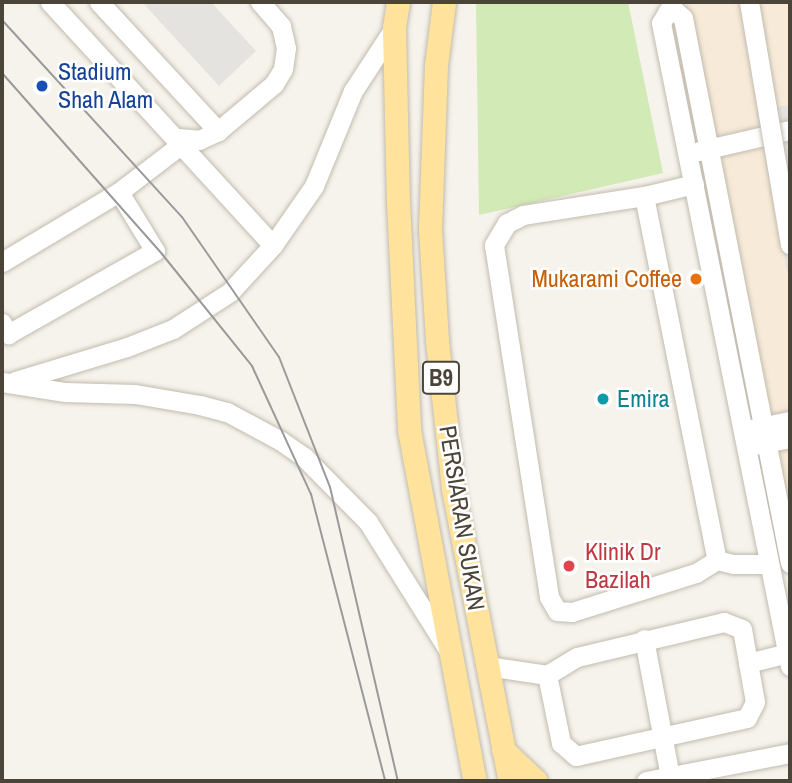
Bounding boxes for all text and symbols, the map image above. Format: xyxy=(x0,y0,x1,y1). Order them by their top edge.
place label: Stadium Shah Alam xyxy=(58,58,154,114)
marker: Stadium Shah Alam xyxy=(32,76,52,96)
place label: Mukarami Coffee xyxy=(531,265,682,293)
marker: Mukarami Coffee xyxy=(688,271,704,287)
road number: B9 xyxy=(422,358,460,398)
place label: Emira xyxy=(617,385,669,413)
marker: Emira xyxy=(595,391,611,407)
street label: PERSIARAN SUKAN xyxy=(433,423,491,613)
place label: Klinik Dr Bazilah xyxy=(585,538,660,594)
marker: Klinik Dr Bazilah xyxy=(559,556,579,576)

